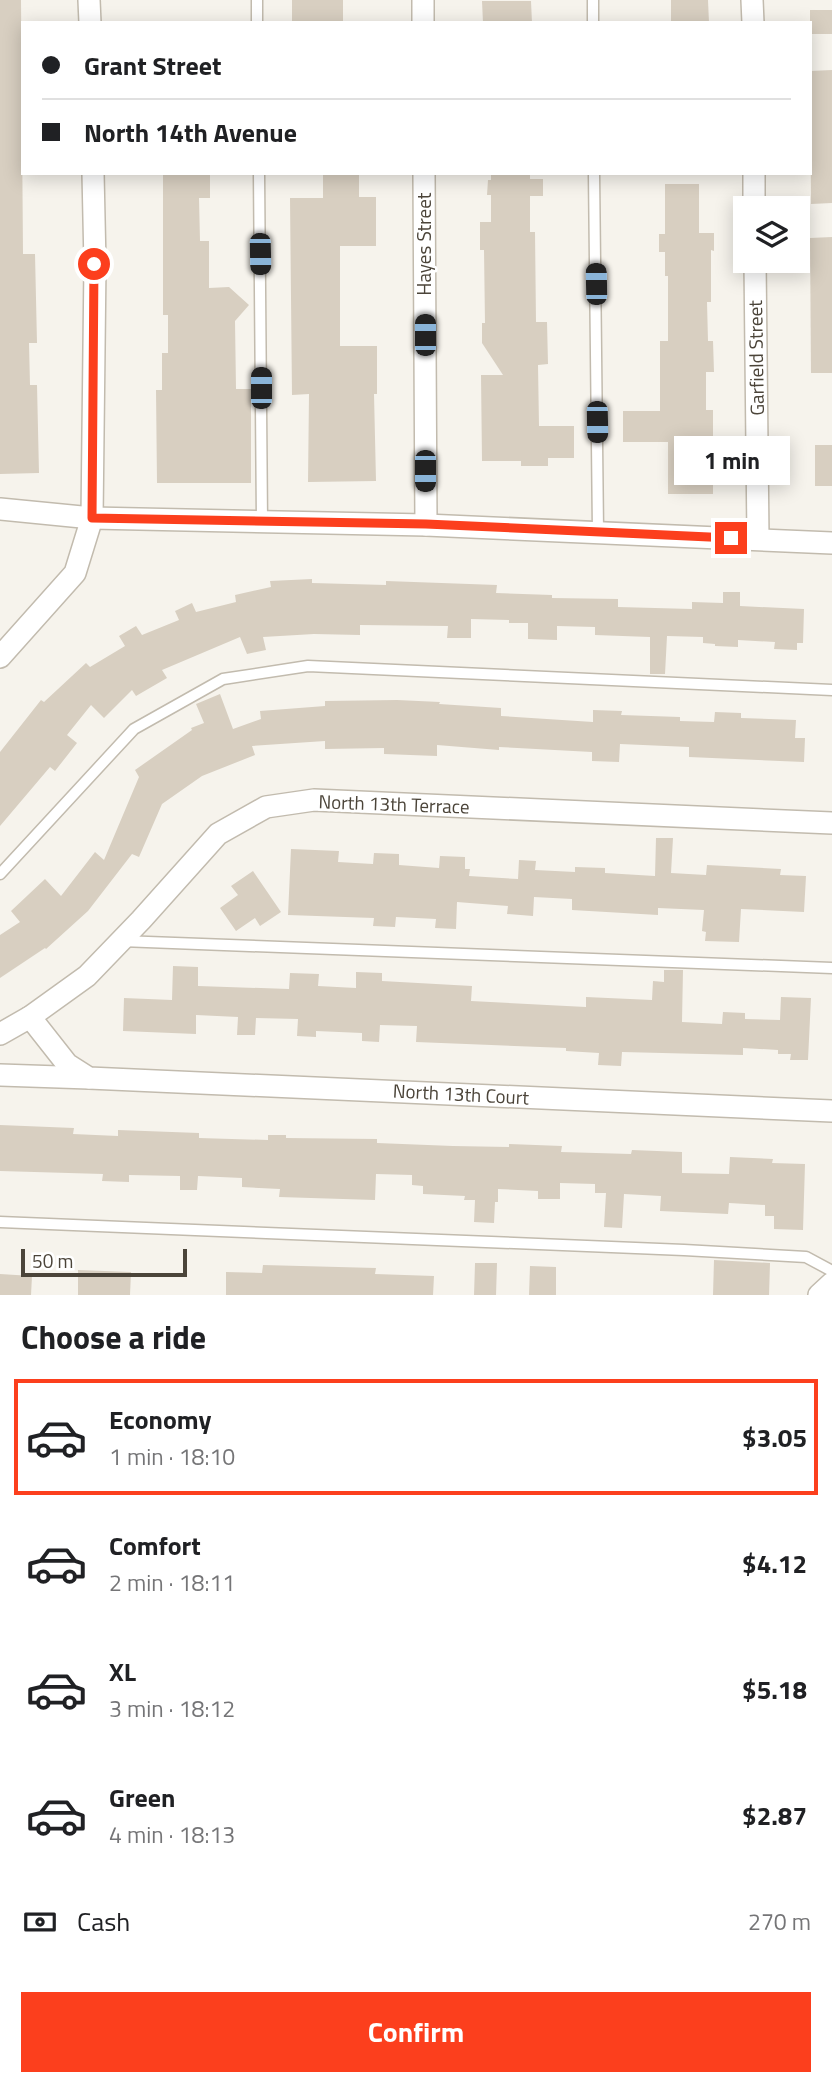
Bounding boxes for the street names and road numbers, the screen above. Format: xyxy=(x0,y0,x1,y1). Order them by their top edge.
street label: Hayes Street xyxy=(409,192,438,295)
street label: Garfield Street xyxy=(740,300,771,416)
street label: North 13th Terrace xyxy=(318,786,470,821)
street label: North 13th Court xyxy=(392,1075,530,1112)

